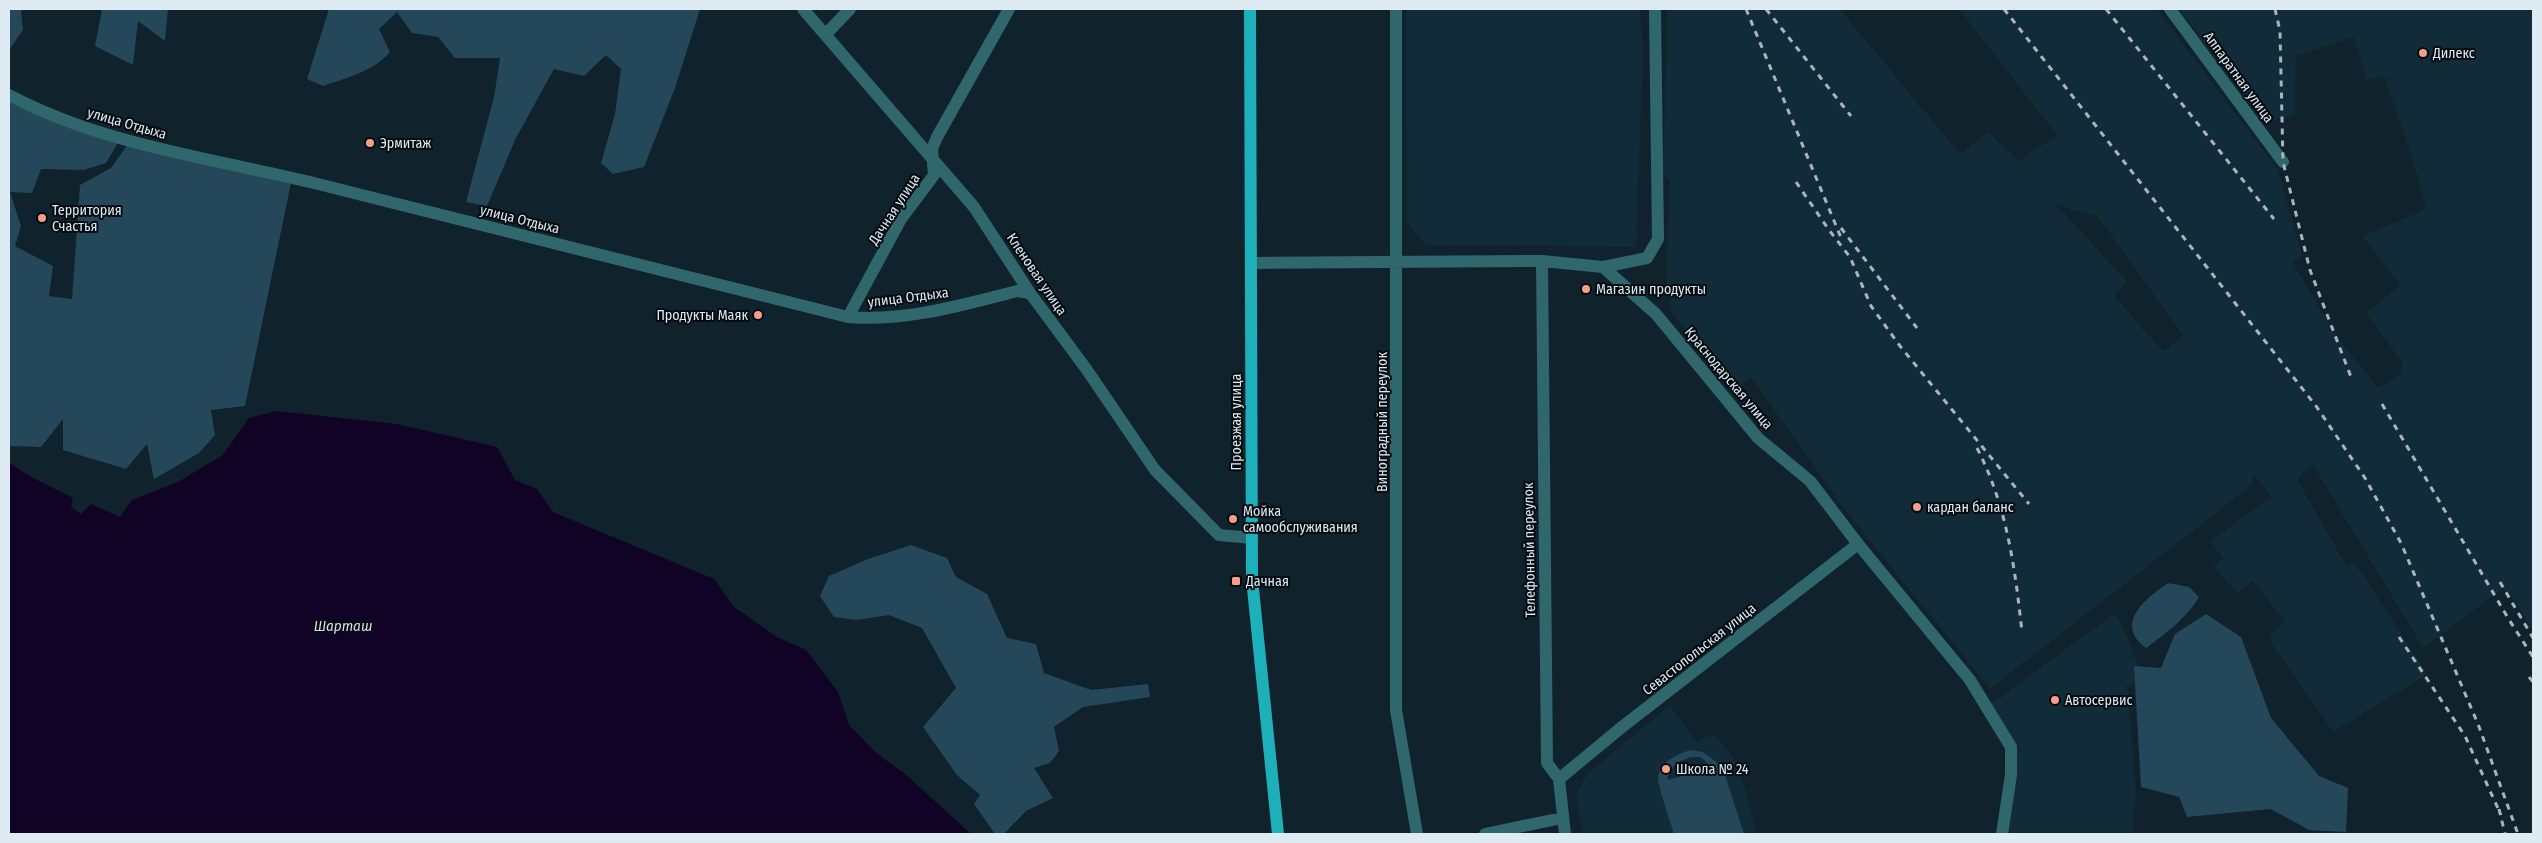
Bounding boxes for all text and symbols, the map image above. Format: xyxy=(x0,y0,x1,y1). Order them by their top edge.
street label: Аппаратная улица xyxy=(2200,28,2277,126)
place label: Дилекс xyxy=(2432,45,2475,62)
marker: Дилекс xyxy=(2417,47,2429,59)
street label: улица Отдыха xyxy=(85,104,168,143)
place label: Эрмитаж xyxy=(380,135,431,152)
marker: Эрмитаж xyxy=(364,137,376,149)
street label: Дачная улица xyxy=(865,170,924,249)
street label: улица Отдыха xyxy=(478,201,562,238)
place label: Территория Счастья xyxy=(52,202,122,235)
marker: Территория Счастья xyxy=(36,212,48,224)
street label: Кленовая улица xyxy=(1003,230,1070,319)
place label: Магазин продукты xyxy=(1596,281,1706,298)
marker: Магазин продукты xyxy=(1580,283,1592,295)
street label: улица Отдыха xyxy=(867,284,950,311)
place label: Продукты Маяк xyxy=(656,307,748,324)
marker: Продукты Маяк xyxy=(752,309,764,321)
street label: Краснодарская улица xyxy=(1681,324,1776,433)
street label: Виноградный переулок xyxy=(1374,352,1391,492)
street label: Проезжая улица xyxy=(1228,373,1245,470)
street label: Телефонный переулок xyxy=(1520,482,1539,618)
place label: кардан баланс xyxy=(1927,499,2014,516)
marker: кардан баланс xyxy=(1911,501,1923,513)
place label: Мойка самообслуживания xyxy=(1243,503,1358,536)
marker: Мойка самообслуживания xyxy=(1227,513,1239,525)
place label: Дачная xyxy=(1245,573,1289,590)
marker: Дачная xyxy=(1230,575,1242,587)
street label: Севастопольская улица xyxy=(1639,600,1759,699)
water label: Шарташ xyxy=(314,617,372,635)
place label: Автосервис xyxy=(2065,692,2132,709)
marker: Автосервис xyxy=(2049,694,2061,706)
place label: Школа № 24 xyxy=(1676,761,1749,778)
marker: Школа № 24 xyxy=(1660,763,1672,775)

